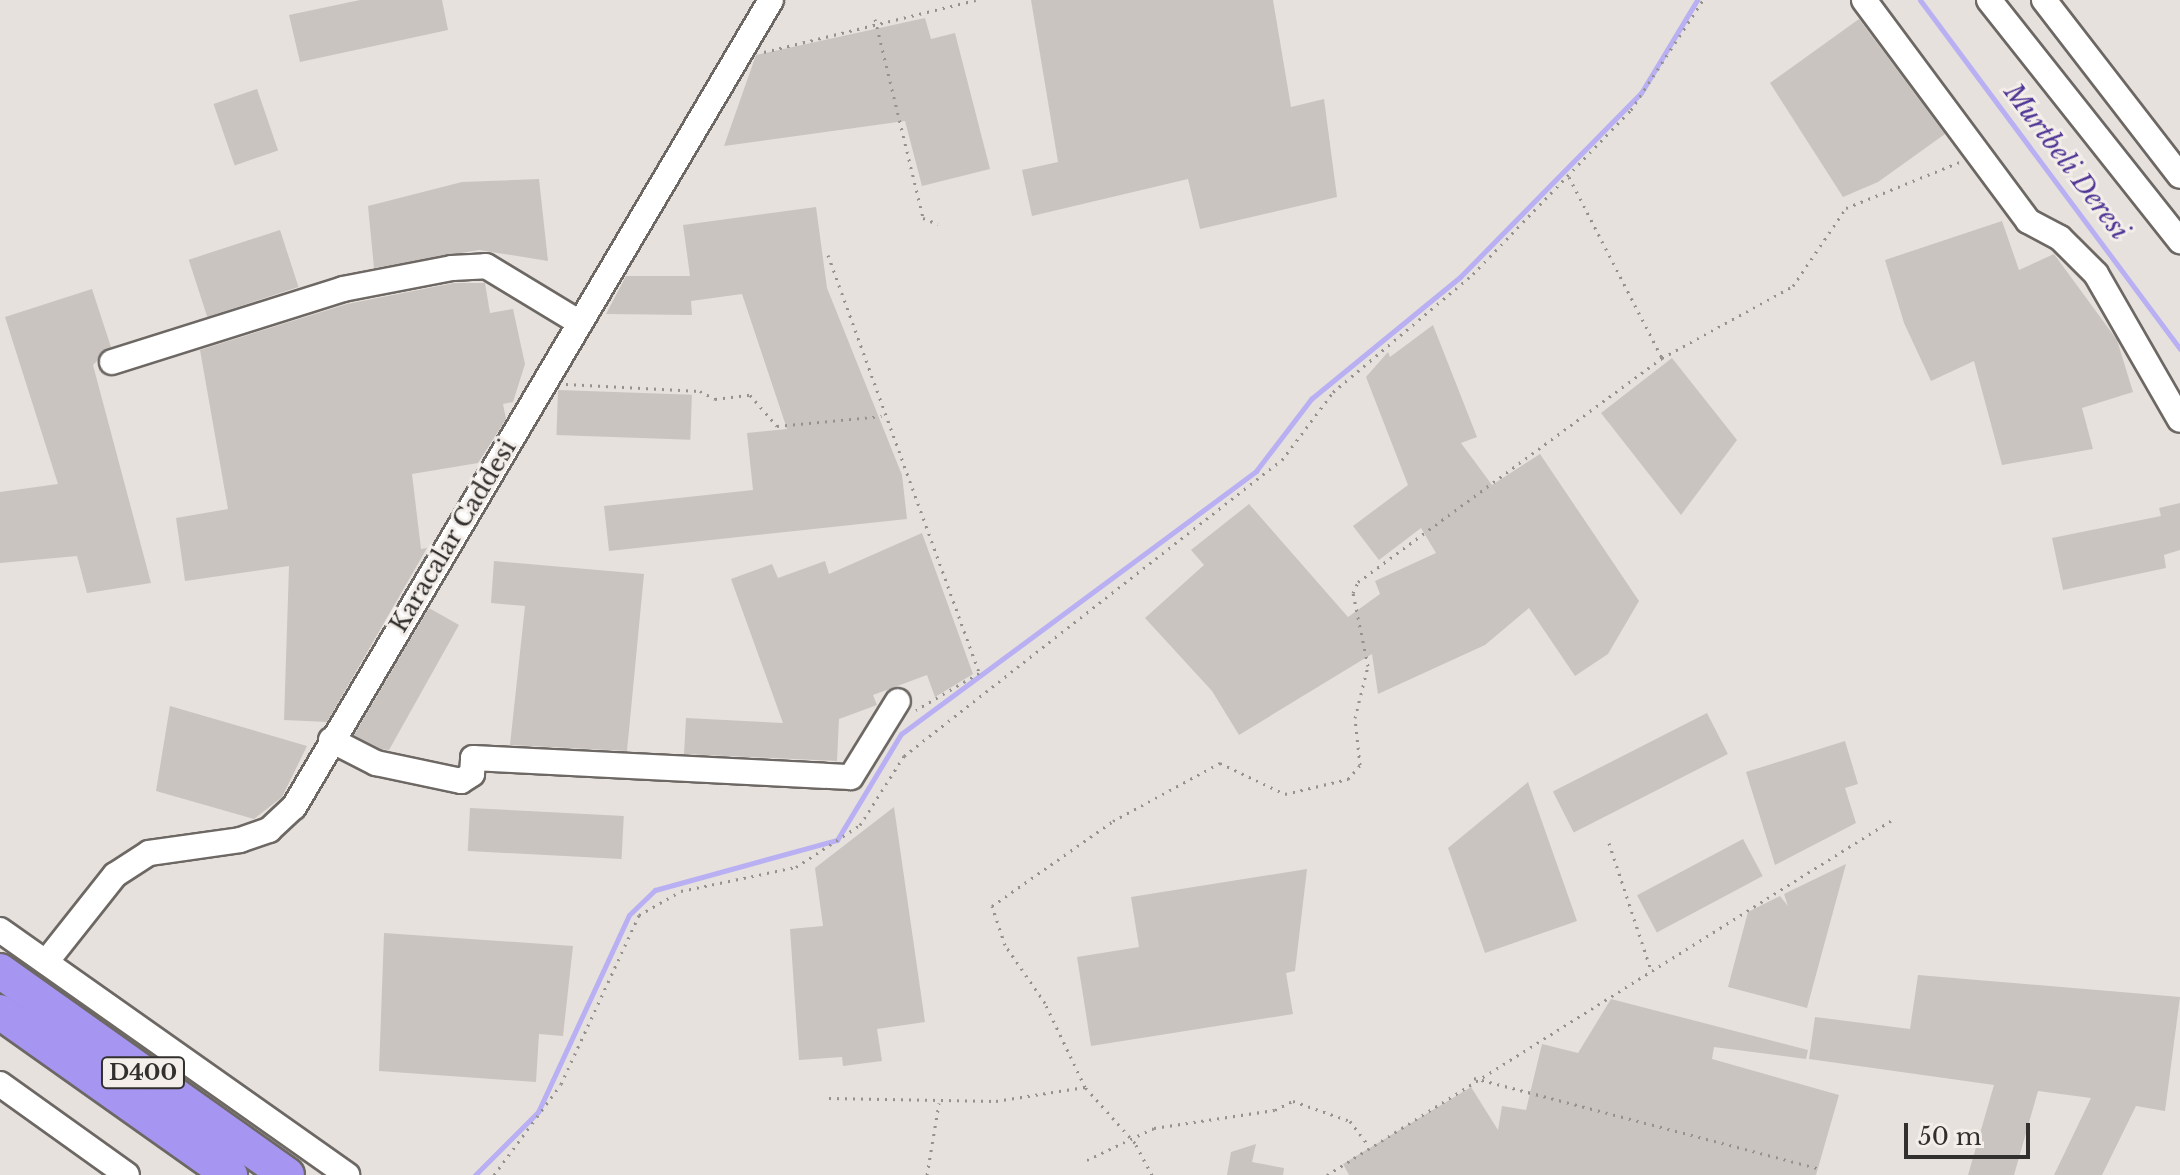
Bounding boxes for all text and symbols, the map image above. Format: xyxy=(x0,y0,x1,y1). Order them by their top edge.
water label: Murtbeli Deresi xyxy=(1997,77,2135,247)
street label: Karacalar Caddesi xyxy=(384,434,522,638)
road number: D400 xyxy=(99,1055,187,1091)
scale bar xyxy=(1908,1107,2034,1157)
text: 50 m xyxy=(1918,1122,1981,1151)

